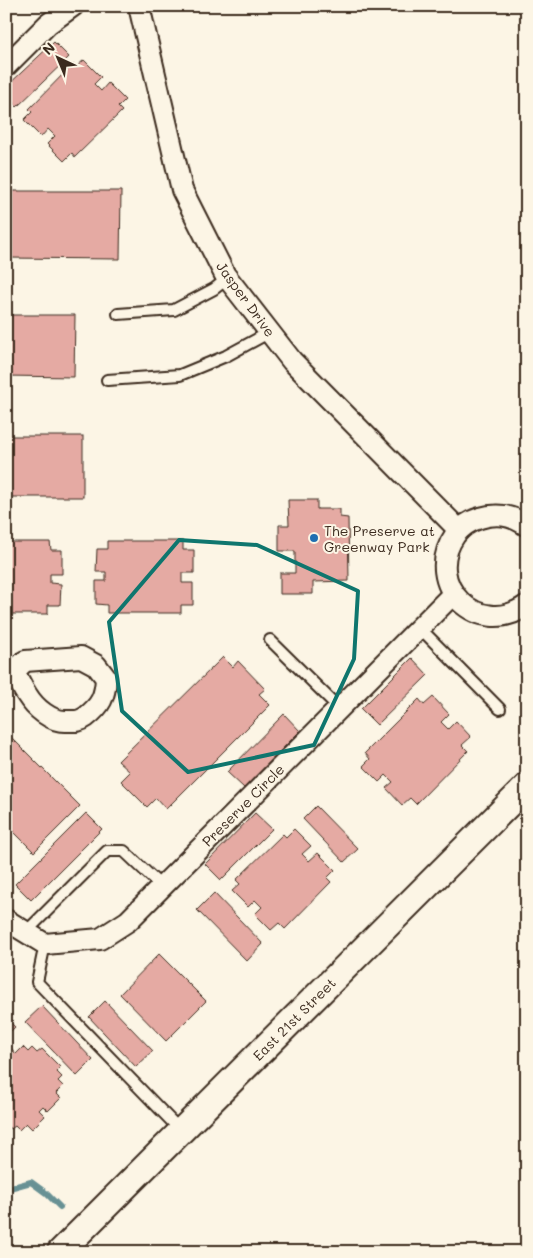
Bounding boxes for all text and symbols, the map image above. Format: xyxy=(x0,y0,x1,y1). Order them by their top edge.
north arrow xyxy=(32,32,82,82)
text: N xyxy=(38,38,59,59)
street label: Jasper Drive xyxy=(212,257,280,341)
place label: The Preserve at Greenway Park xyxy=(324,521,435,556)
marker: The Preserve at Greenway Park xyxy=(308,532,320,544)
street label: Preserve Circle xyxy=(198,760,288,850)
street label: East 21st Street xyxy=(248,973,340,1065)

